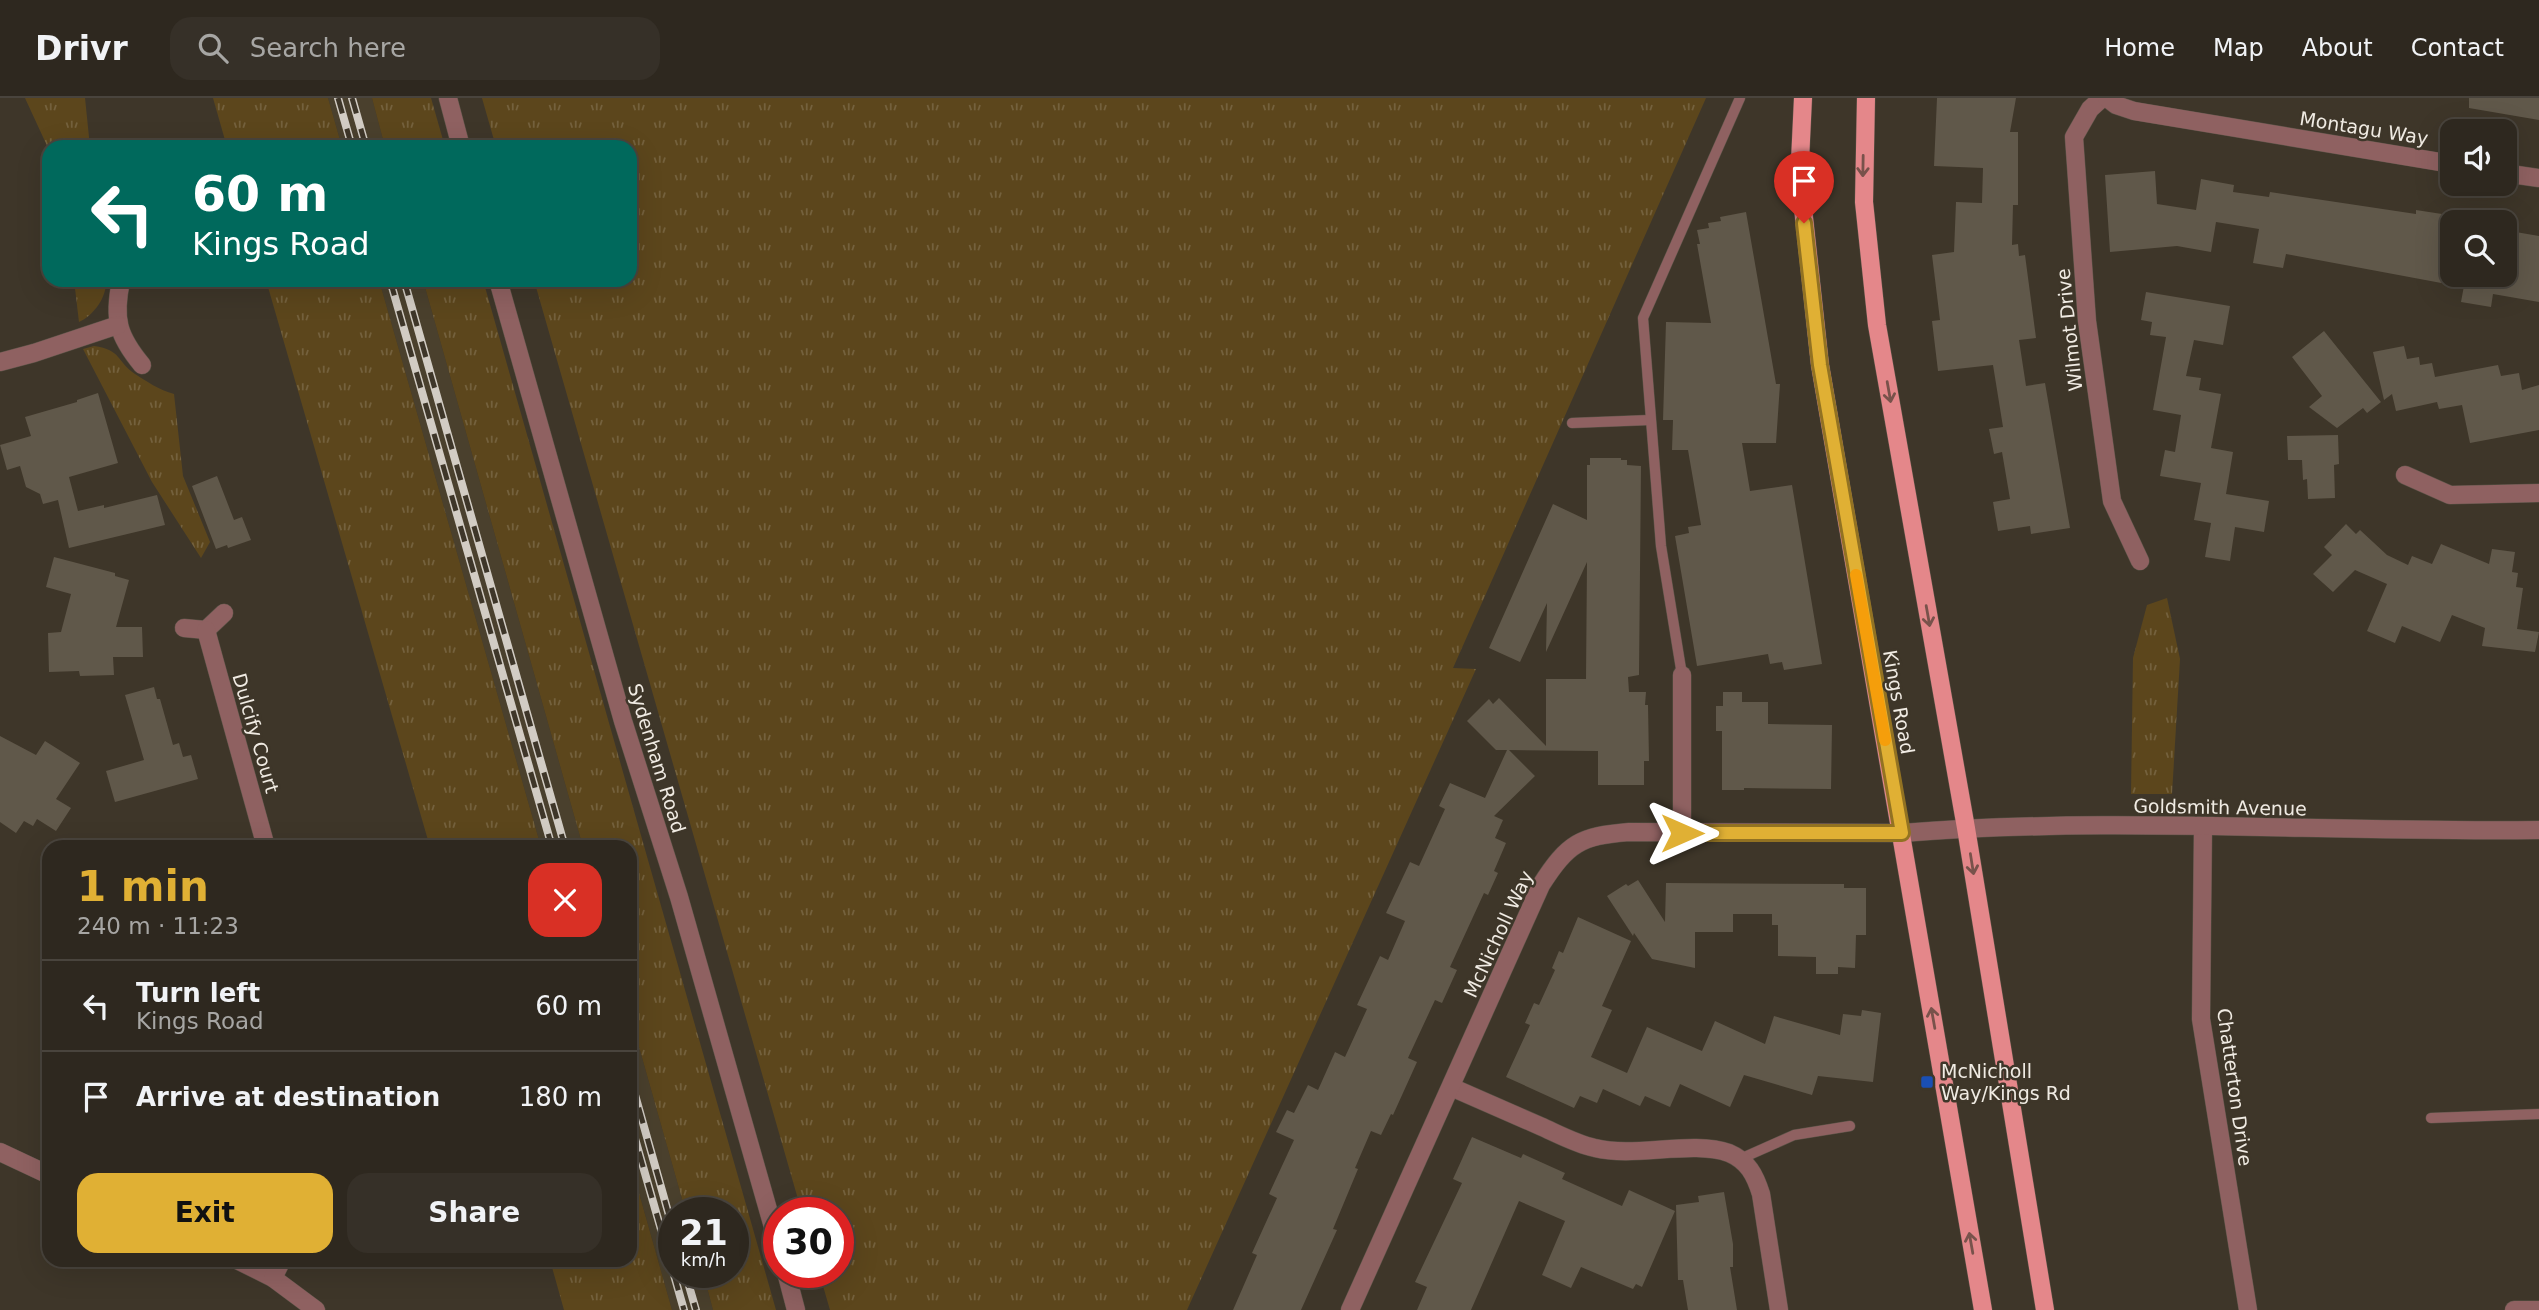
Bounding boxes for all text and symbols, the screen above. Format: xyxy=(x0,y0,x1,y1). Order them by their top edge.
search box xyxy=(170,17,660,80)
text: Drivr xyxy=(35,29,128,68)
icon: search xyxy=(194,29,232,67)
text: Search here xyxy=(250,33,406,63)
text: Home xyxy=(2104,34,2175,62)
text: Map xyxy=(2213,34,2264,62)
text: About xyxy=(2302,34,2373,62)
text: Contact xyxy=(2411,34,2504,62)
street label: Montagu Way xyxy=(2298,107,2430,149)
map controls xyxy=(2440,119,2517,287)
button: sound xyxy=(2440,119,2517,196)
pin xyxy=(1774,151,1834,223)
one-way arrow xyxy=(1856,154,1870,177)
icon: arrive xyxy=(1785,162,1823,200)
text: 60 m xyxy=(192,166,328,223)
icon: left xyxy=(77,168,168,259)
button: search xyxy=(2440,210,2517,287)
text: Kings Road xyxy=(192,225,370,263)
street label: Wilmot Drive xyxy=(2052,268,2086,392)
one-way arrow xyxy=(1883,380,1896,403)
one-way arrow xyxy=(1922,604,1936,627)
street label: Kings Road xyxy=(1879,648,1919,756)
street label: Dulcify Court xyxy=(228,671,284,795)
street label: Sydenham Road xyxy=(624,681,690,835)
street label: Goldsmith Avenue xyxy=(2133,794,2307,820)
position arrow xyxy=(1645,796,1719,870)
one-way arrow xyxy=(1966,852,1979,875)
text: 1 min xyxy=(77,862,209,911)
button: close xyxy=(528,863,602,937)
street label: McNicholl Way xyxy=(1459,867,1537,1001)
text: 240 m · 11:23 xyxy=(77,913,239,939)
text: Turn left xyxy=(136,978,260,1008)
icon: left xyxy=(77,987,115,1025)
text: 60 m xyxy=(535,991,602,1021)
street label: Chatterton Drive xyxy=(2213,1007,2257,1167)
text: Kings Road xyxy=(136,1008,264,1034)
one-way arrow xyxy=(1926,1008,1939,1030)
place label: McNicholl Way/Kings Rd xyxy=(1941,1060,2071,1104)
marker: McNicholl Way/Kings Rd xyxy=(1919,1074,1935,1090)
icon: arrive xyxy=(77,1078,115,1116)
text: Arrive at destination xyxy=(136,1082,440,1112)
text: 180 m xyxy=(519,1082,602,1112)
button: Exit xyxy=(77,1173,333,1253)
button: Share xyxy=(347,1173,602,1253)
speed limit sign: 30 xyxy=(763,1197,854,1288)
text: 21 xyxy=(679,1213,728,1253)
one-way arrow xyxy=(1964,1232,1977,1255)
text: km/h xyxy=(681,1249,726,1270)

